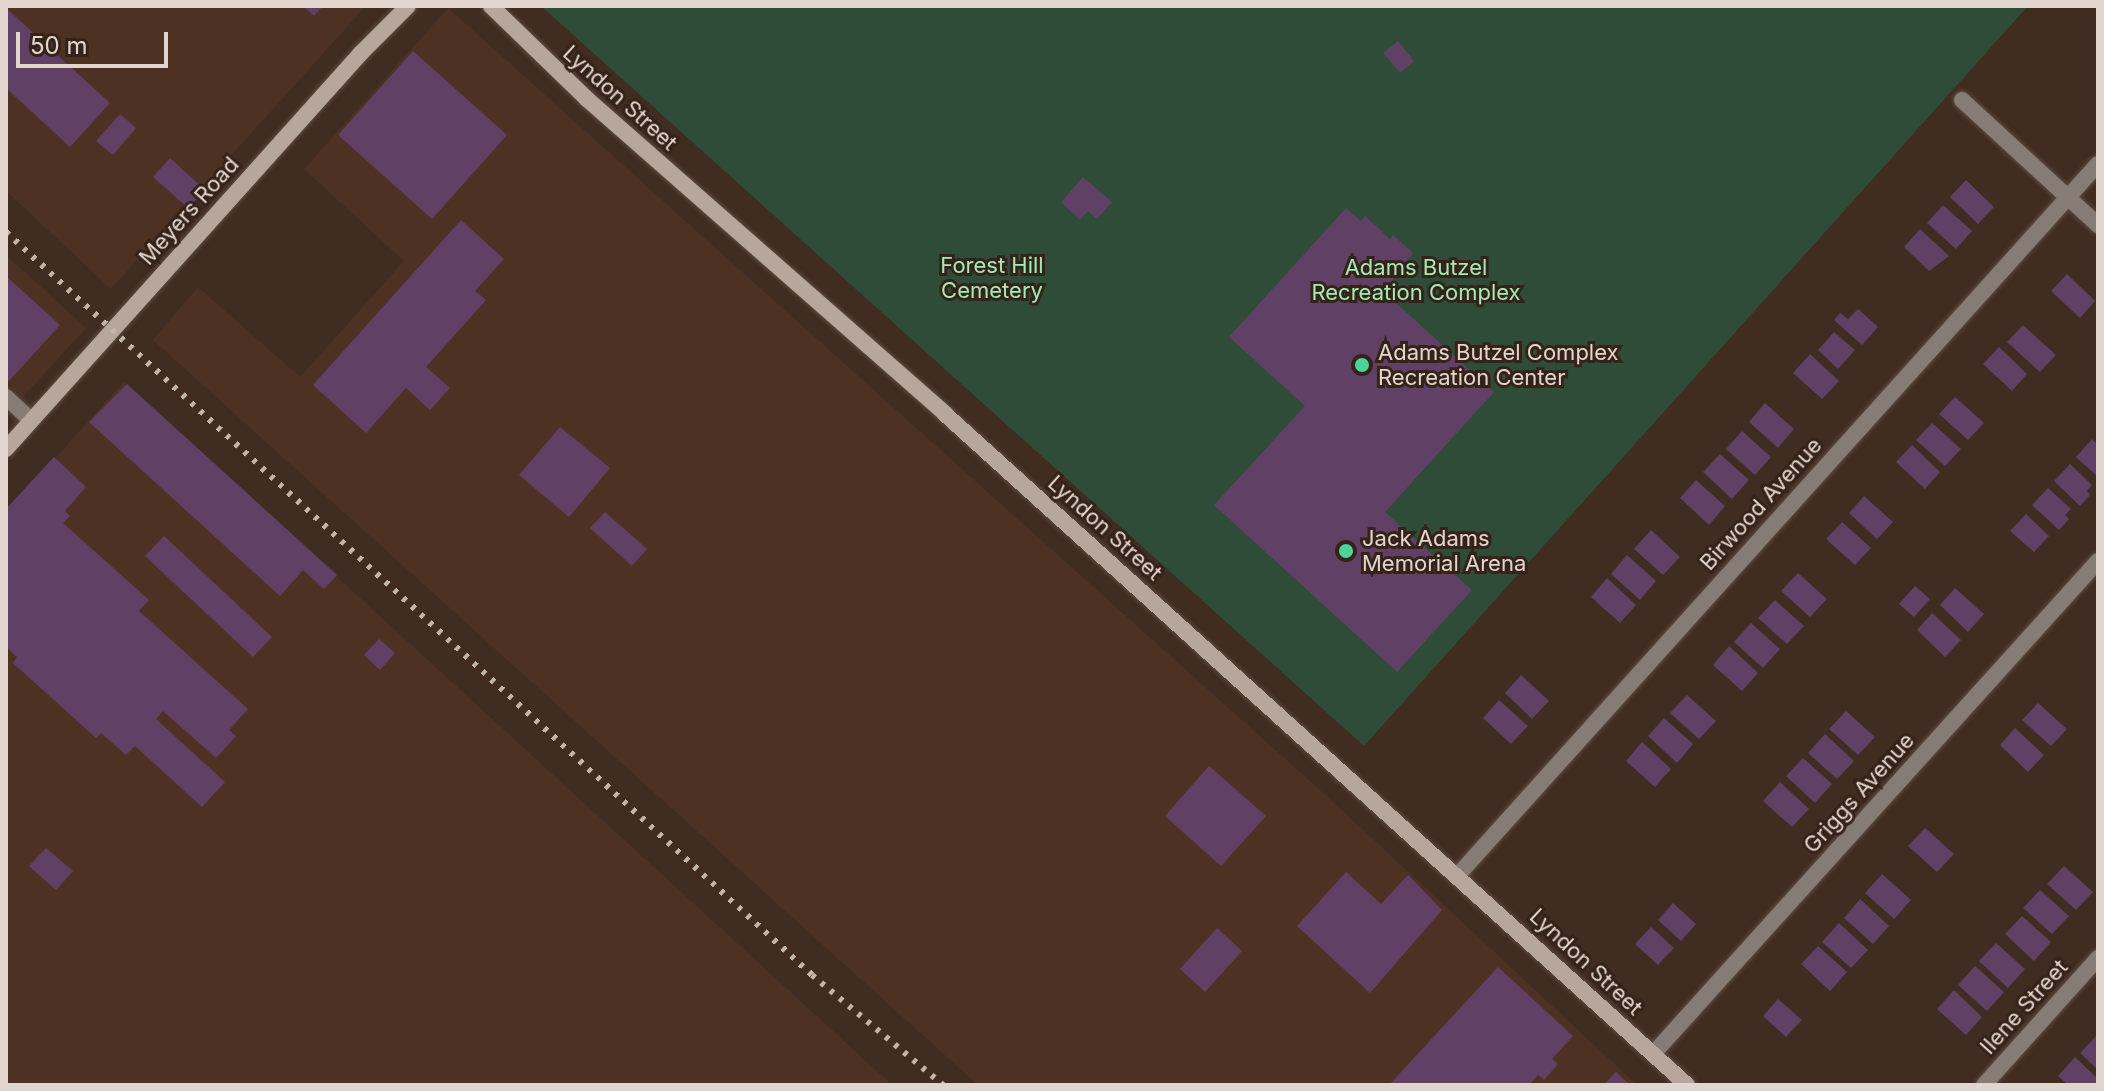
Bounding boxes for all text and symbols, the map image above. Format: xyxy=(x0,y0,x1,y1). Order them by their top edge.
scale bar xyxy=(20,16,172,66)
text: 50 m xyxy=(30,31,88,60)
street label: Lyndon Street xyxy=(558,40,682,156)
street label: Meyers Road xyxy=(134,152,244,270)
park label: Forest Hill Cemetery xyxy=(940,252,1044,304)
park label: Adams Butzel Recreation Complex xyxy=(1311,254,1521,306)
place label: Adams Butzel Complex Recreation Center xyxy=(1378,339,1619,390)
marker: Adams Butzel Complex Recreation Center xyxy=(1353,356,1371,374)
street label: Birwood Avenue xyxy=(1695,432,1827,576)
street label: Lyndon Street xyxy=(1043,470,1167,586)
place label: Jack Adams Memorial Arena xyxy=(1362,525,1526,576)
marker: Jack Adams Memorial Arena xyxy=(1337,542,1355,560)
street label: Griggs Avenue xyxy=(1798,728,1920,858)
street label: Lyndon Street xyxy=(1524,903,1648,1021)
street label: Ilene Street xyxy=(1975,954,2073,1060)

